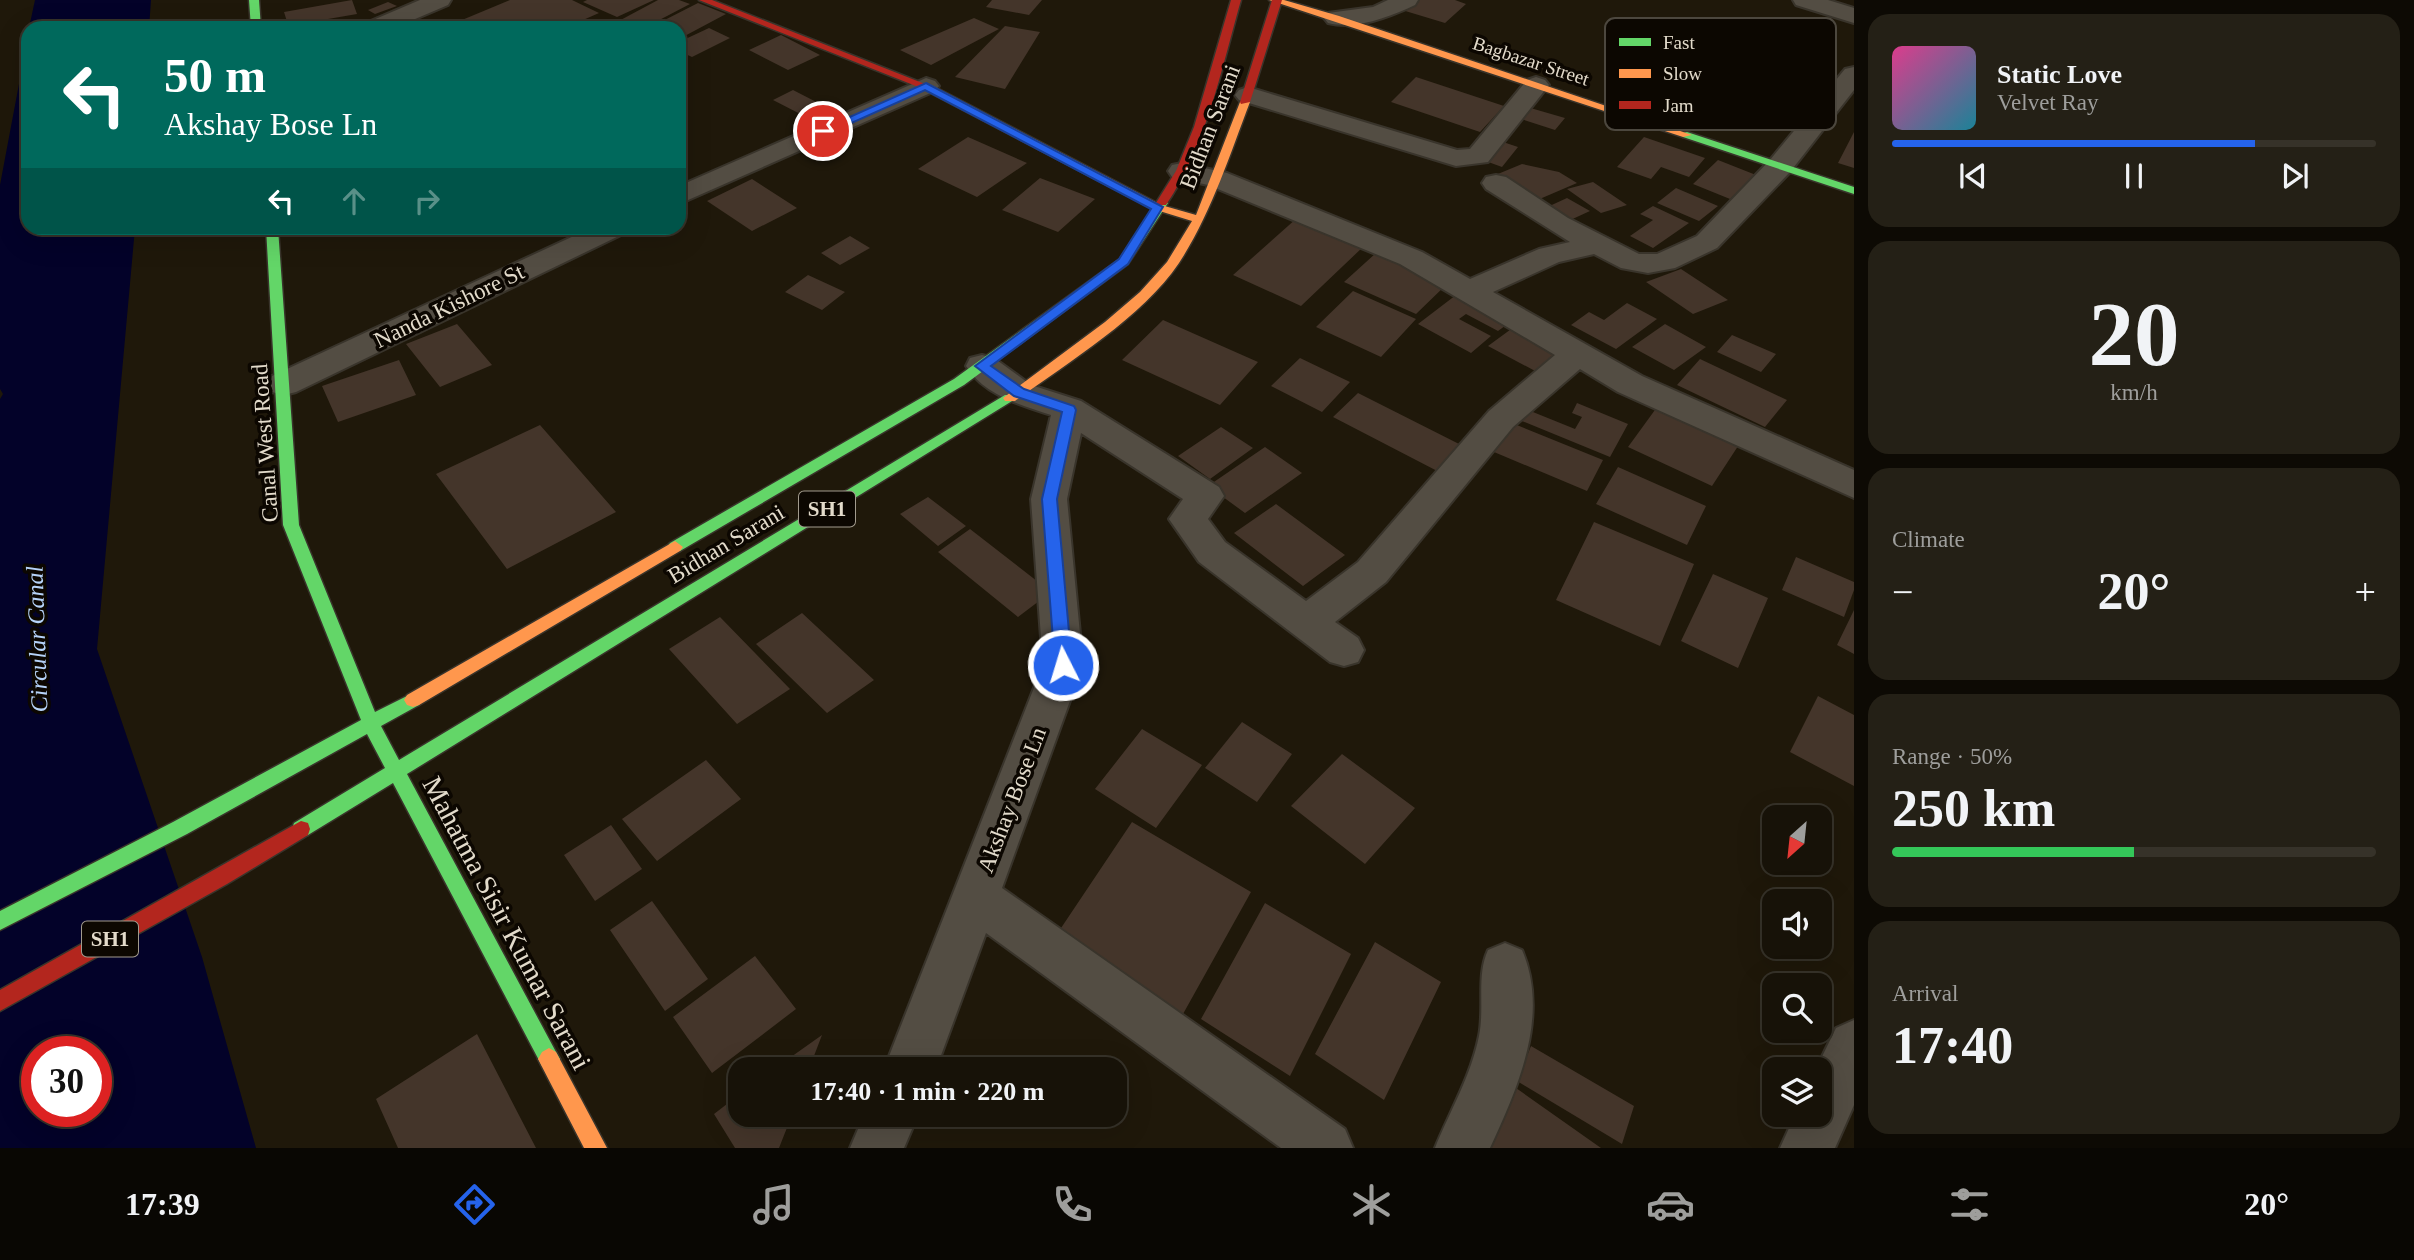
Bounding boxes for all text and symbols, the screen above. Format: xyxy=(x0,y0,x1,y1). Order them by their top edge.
legend xyxy=(1605,18,1836,130)
street label: Bagbazar Street xyxy=(1470,32,1592,90)
text: Fast xyxy=(1663,32,1695,53)
text: 50 m xyxy=(164,48,266,103)
icon: left xyxy=(49,49,140,140)
text: Static Love xyxy=(1997,60,2122,89)
street label: Bidhan Sarani xyxy=(1175,61,1245,193)
text: Slow xyxy=(1663,63,1702,84)
text: Velvet Ray xyxy=(1997,90,2099,115)
text: Jam xyxy=(1663,95,1694,116)
pin xyxy=(793,101,853,161)
text: Akshay Bose Ln xyxy=(164,106,377,142)
icon: arrive xyxy=(804,112,842,150)
icon: previous xyxy=(1954,157,1992,195)
icon: pause xyxy=(2115,157,2153,195)
icon: next xyxy=(2276,157,2314,195)
icon: left xyxy=(262,182,300,220)
icon: ahead xyxy=(335,182,373,220)
icon: right xyxy=(408,182,446,220)
street label: Nanda Kishore St xyxy=(370,259,529,353)
text: 20 xyxy=(2089,284,2180,385)
street label: Canal West Road xyxy=(247,362,283,523)
text: km/h xyxy=(2110,380,2158,405)
road number: SH1 xyxy=(799,491,855,526)
street label: Bidhan Sarani xyxy=(663,500,789,588)
text: Climate xyxy=(1892,527,1965,552)
text: 20° xyxy=(2098,563,2170,620)
water label: Circular Canal xyxy=(21,565,53,713)
text: − xyxy=(1892,571,1913,613)
text: + xyxy=(2355,571,2376,613)
position arrow xyxy=(1026,628,1100,702)
street label: Akshay Bose Ln xyxy=(973,723,1051,876)
text: Range · 50% xyxy=(1892,744,2012,769)
street label: Mahatma Sisir Kumar Sarani xyxy=(416,771,598,1075)
text: 250 km xyxy=(1892,780,2055,837)
north arrow xyxy=(1762,805,1832,875)
map controls xyxy=(1762,805,1832,1127)
button: sound xyxy=(1762,889,1832,959)
road number: SH1 xyxy=(82,922,138,956)
button: search xyxy=(1762,973,1832,1043)
text: Arrival xyxy=(1892,981,1958,1006)
text: 17:40 xyxy=(1892,1017,2013,1074)
speed limit sign: 30 xyxy=(21,1036,112,1127)
button: layers xyxy=(1762,1057,1832,1127)
text: 17:40 · 1 min · 220 m xyxy=(811,1077,1045,1106)
icon: directions xyxy=(450,1180,499,1229)
icon: music xyxy=(749,1180,798,1229)
icon: phone xyxy=(1048,1180,1097,1229)
icon: climate xyxy=(1347,1180,1396,1229)
icon: car xyxy=(1646,1180,1695,1229)
icon: filters xyxy=(1945,1180,1994,1229)
text: 17:39 xyxy=(125,1186,200,1222)
text: 20° xyxy=(2244,1186,2289,1222)

